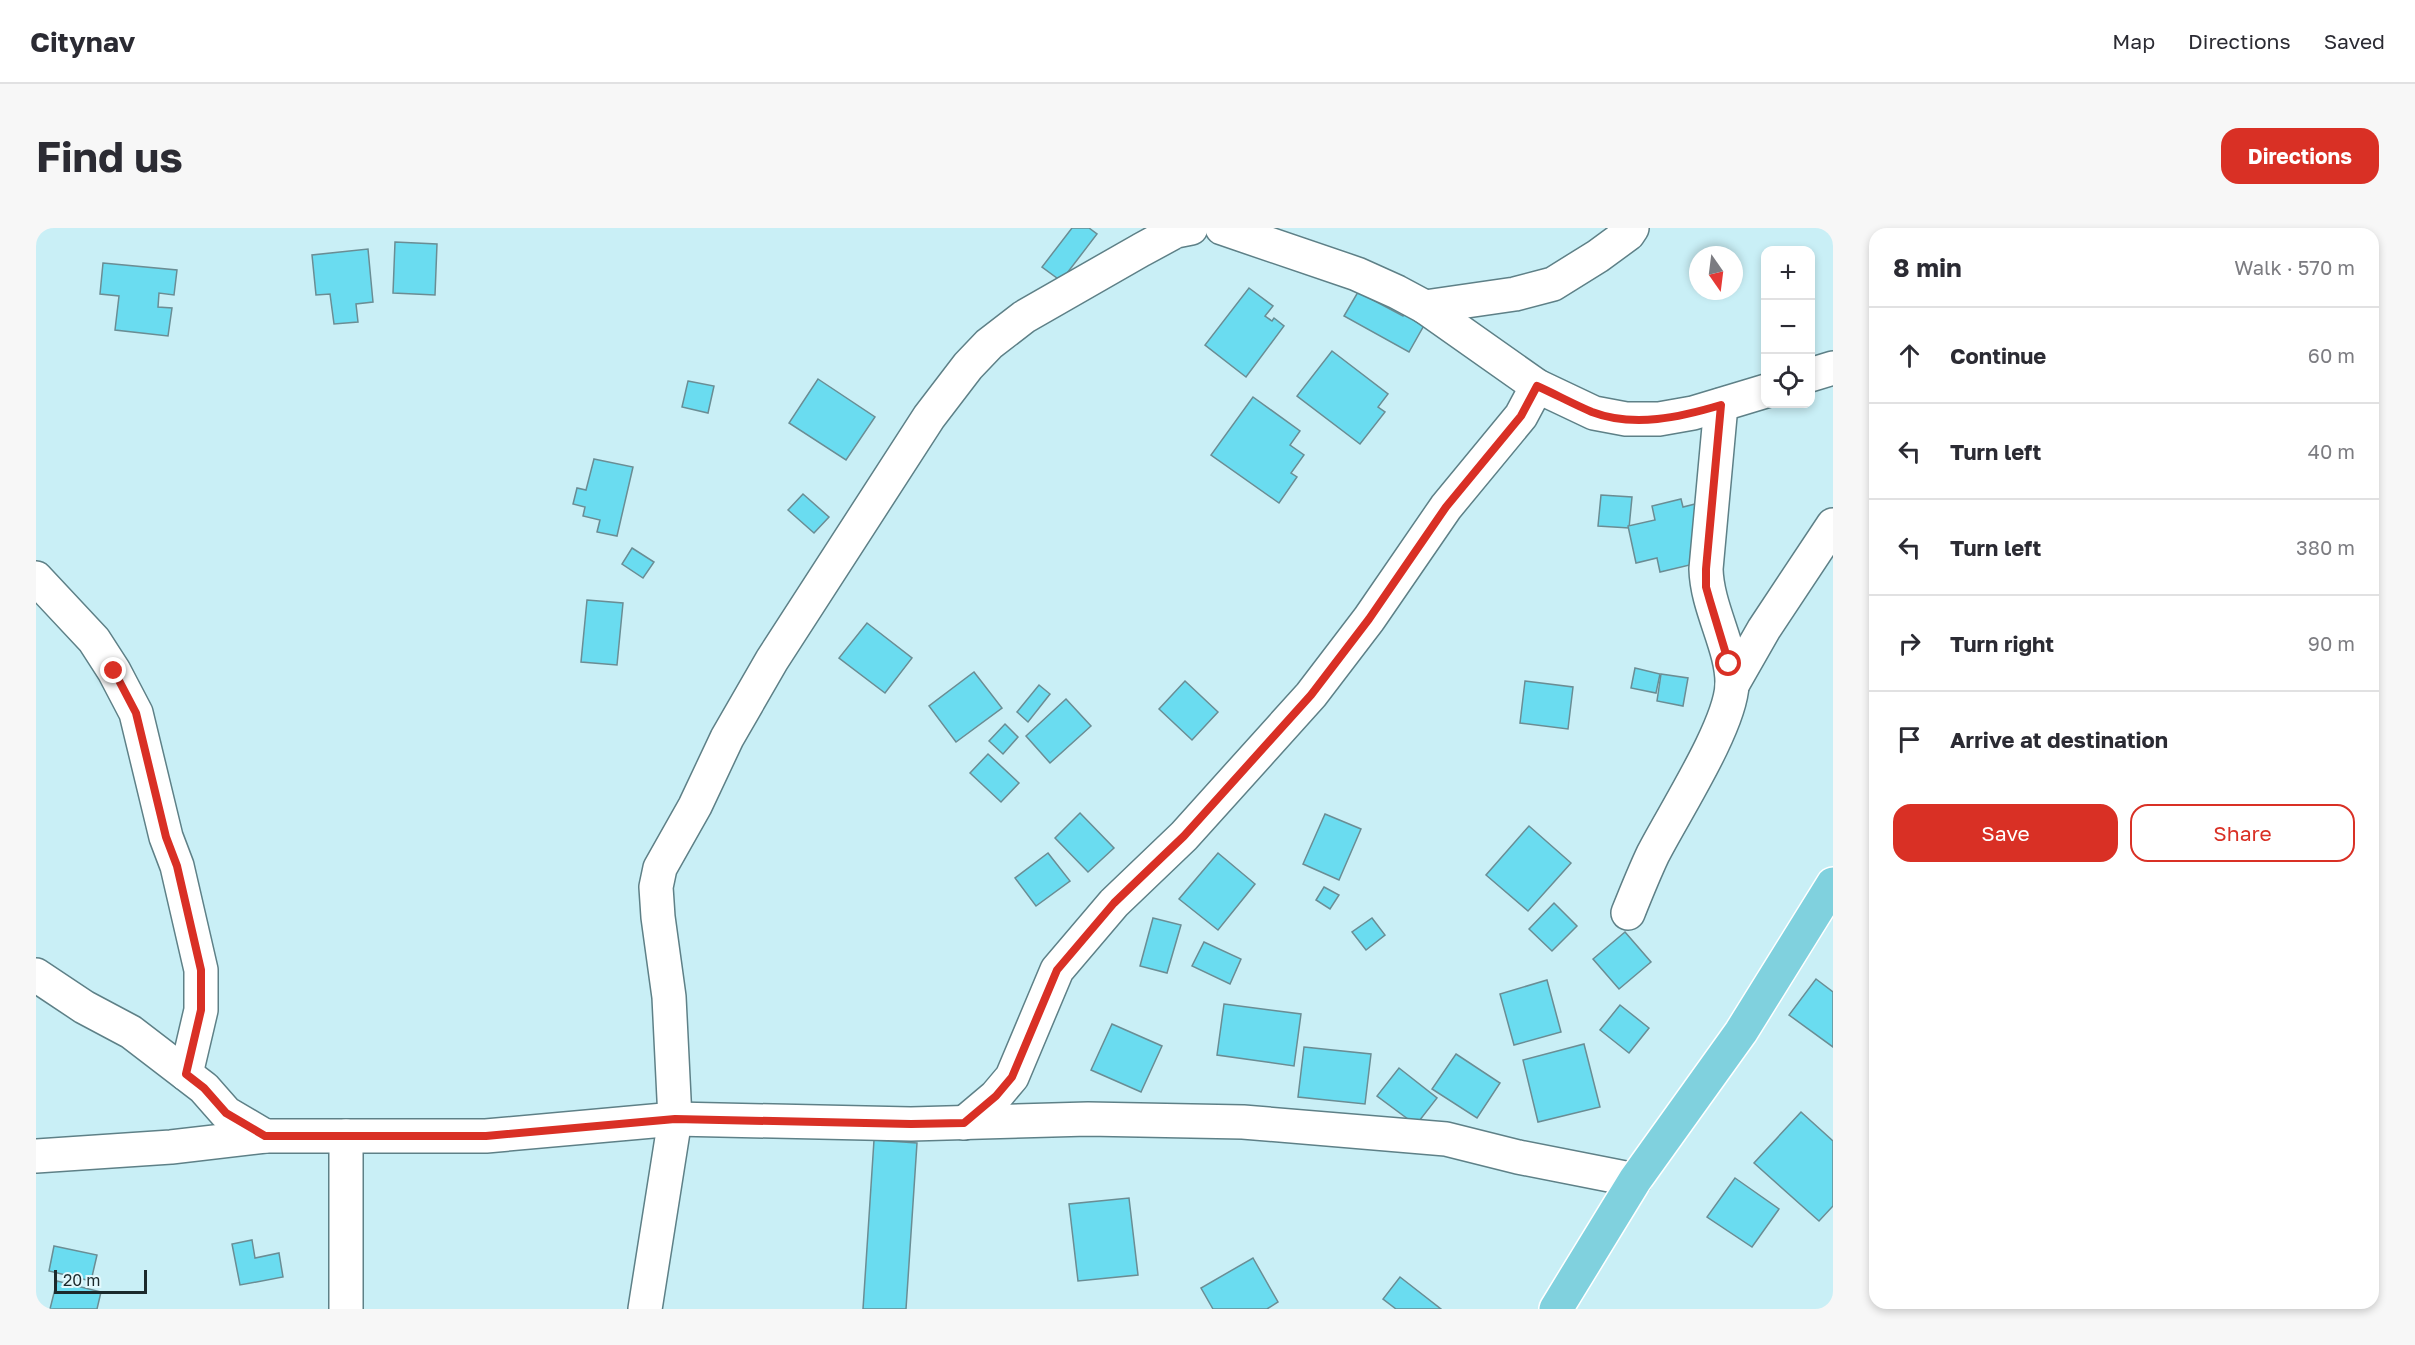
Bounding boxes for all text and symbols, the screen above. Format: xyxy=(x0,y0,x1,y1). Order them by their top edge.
text: Citynav xyxy=(30,25,135,58)
text: Map xyxy=(2112,28,2155,54)
text: Directions xyxy=(2188,28,2291,54)
text: Saved xyxy=(2324,28,2385,54)
button: Directions xyxy=(2221,128,2379,184)
text: Find us xyxy=(36,131,183,181)
north arrow xyxy=(1689,246,1743,300)
map controls xyxy=(1761,246,1815,408)
button: + xyxy=(1761,246,1815,300)
text: 8 min xyxy=(1893,252,1962,283)
text: Walk · 570 m xyxy=(2234,255,2355,279)
button: − xyxy=(1761,300,1815,354)
icon: ahead xyxy=(1893,339,1926,372)
text: Continue xyxy=(1950,342,2046,369)
text: 60 m xyxy=(2308,343,2355,367)
button: locate xyxy=(1761,354,1815,408)
icon: left xyxy=(1893,435,1926,468)
text: Turn left xyxy=(1950,438,2041,465)
text: 40 m xyxy=(2308,439,2355,463)
icon: left xyxy=(1893,531,1926,564)
text: Turn left xyxy=(1950,534,2041,561)
text: 380 m xyxy=(2296,535,2355,559)
icon: right xyxy=(1893,627,1926,660)
text: Turn right xyxy=(1950,630,2054,657)
text: 90 m xyxy=(2308,631,2355,655)
route start xyxy=(1715,650,1741,676)
route end xyxy=(100,657,126,683)
icon: arrive xyxy=(1893,723,1926,756)
text: Arrive at destination xyxy=(1950,726,2168,753)
button: Save xyxy=(1893,804,2118,862)
button: Share xyxy=(2130,804,2355,862)
scale bar xyxy=(54,1267,147,1294)
text: 20 m xyxy=(63,1270,100,1290)

